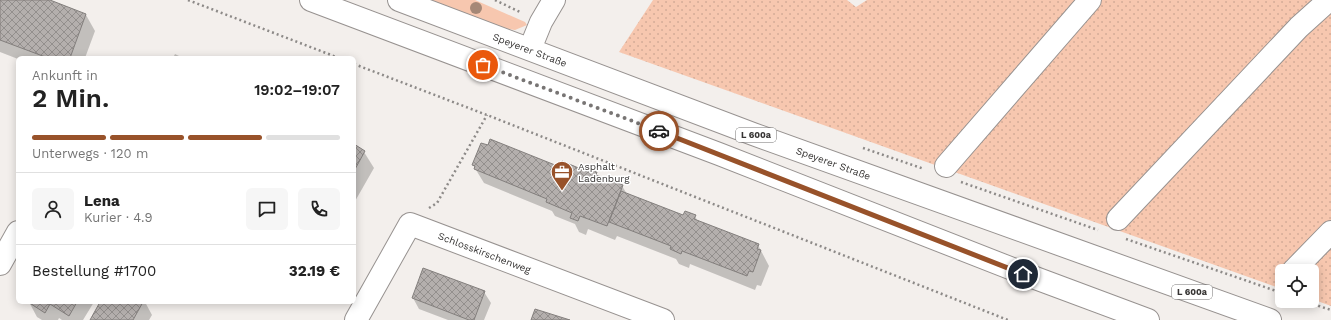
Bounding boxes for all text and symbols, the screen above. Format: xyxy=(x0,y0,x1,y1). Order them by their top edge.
street label: Speyerer Straße xyxy=(491,31,569,69)
pin xyxy=(466,48,500,82)
icon: bag xyxy=(472,54,494,76)
text: Ankunft in xyxy=(32,68,98,83)
text: 19:02–19:07 xyxy=(254,81,340,99)
text: 2 Min. xyxy=(32,83,109,113)
courier xyxy=(639,111,679,151)
icon: car xyxy=(648,120,670,142)
road number: L 600a xyxy=(736,128,776,142)
street label: Speyerer Straße xyxy=(795,145,872,182)
text: Unterwegs · 120 m xyxy=(32,146,148,161)
office icon: Asphalt Ladenburg xyxy=(549,159,575,192)
place label: Asphalt Ladenburg xyxy=(578,161,630,184)
button: person xyxy=(32,188,74,230)
button: chat xyxy=(246,188,288,230)
button: phone xyxy=(298,188,340,230)
text: Lena xyxy=(84,192,120,210)
text: Kurier · 4.9 xyxy=(84,210,153,225)
street label: Schlosskirschenweg xyxy=(437,230,533,276)
pin xyxy=(1006,257,1040,291)
text: Bestellung #1700 xyxy=(32,262,156,280)
text: 32.19 € xyxy=(289,262,340,280)
icon: home xyxy=(1012,263,1034,285)
map controls xyxy=(1275,264,1319,308)
button: locate xyxy=(1275,264,1319,308)
road number: L 600a xyxy=(1172,285,1212,299)

